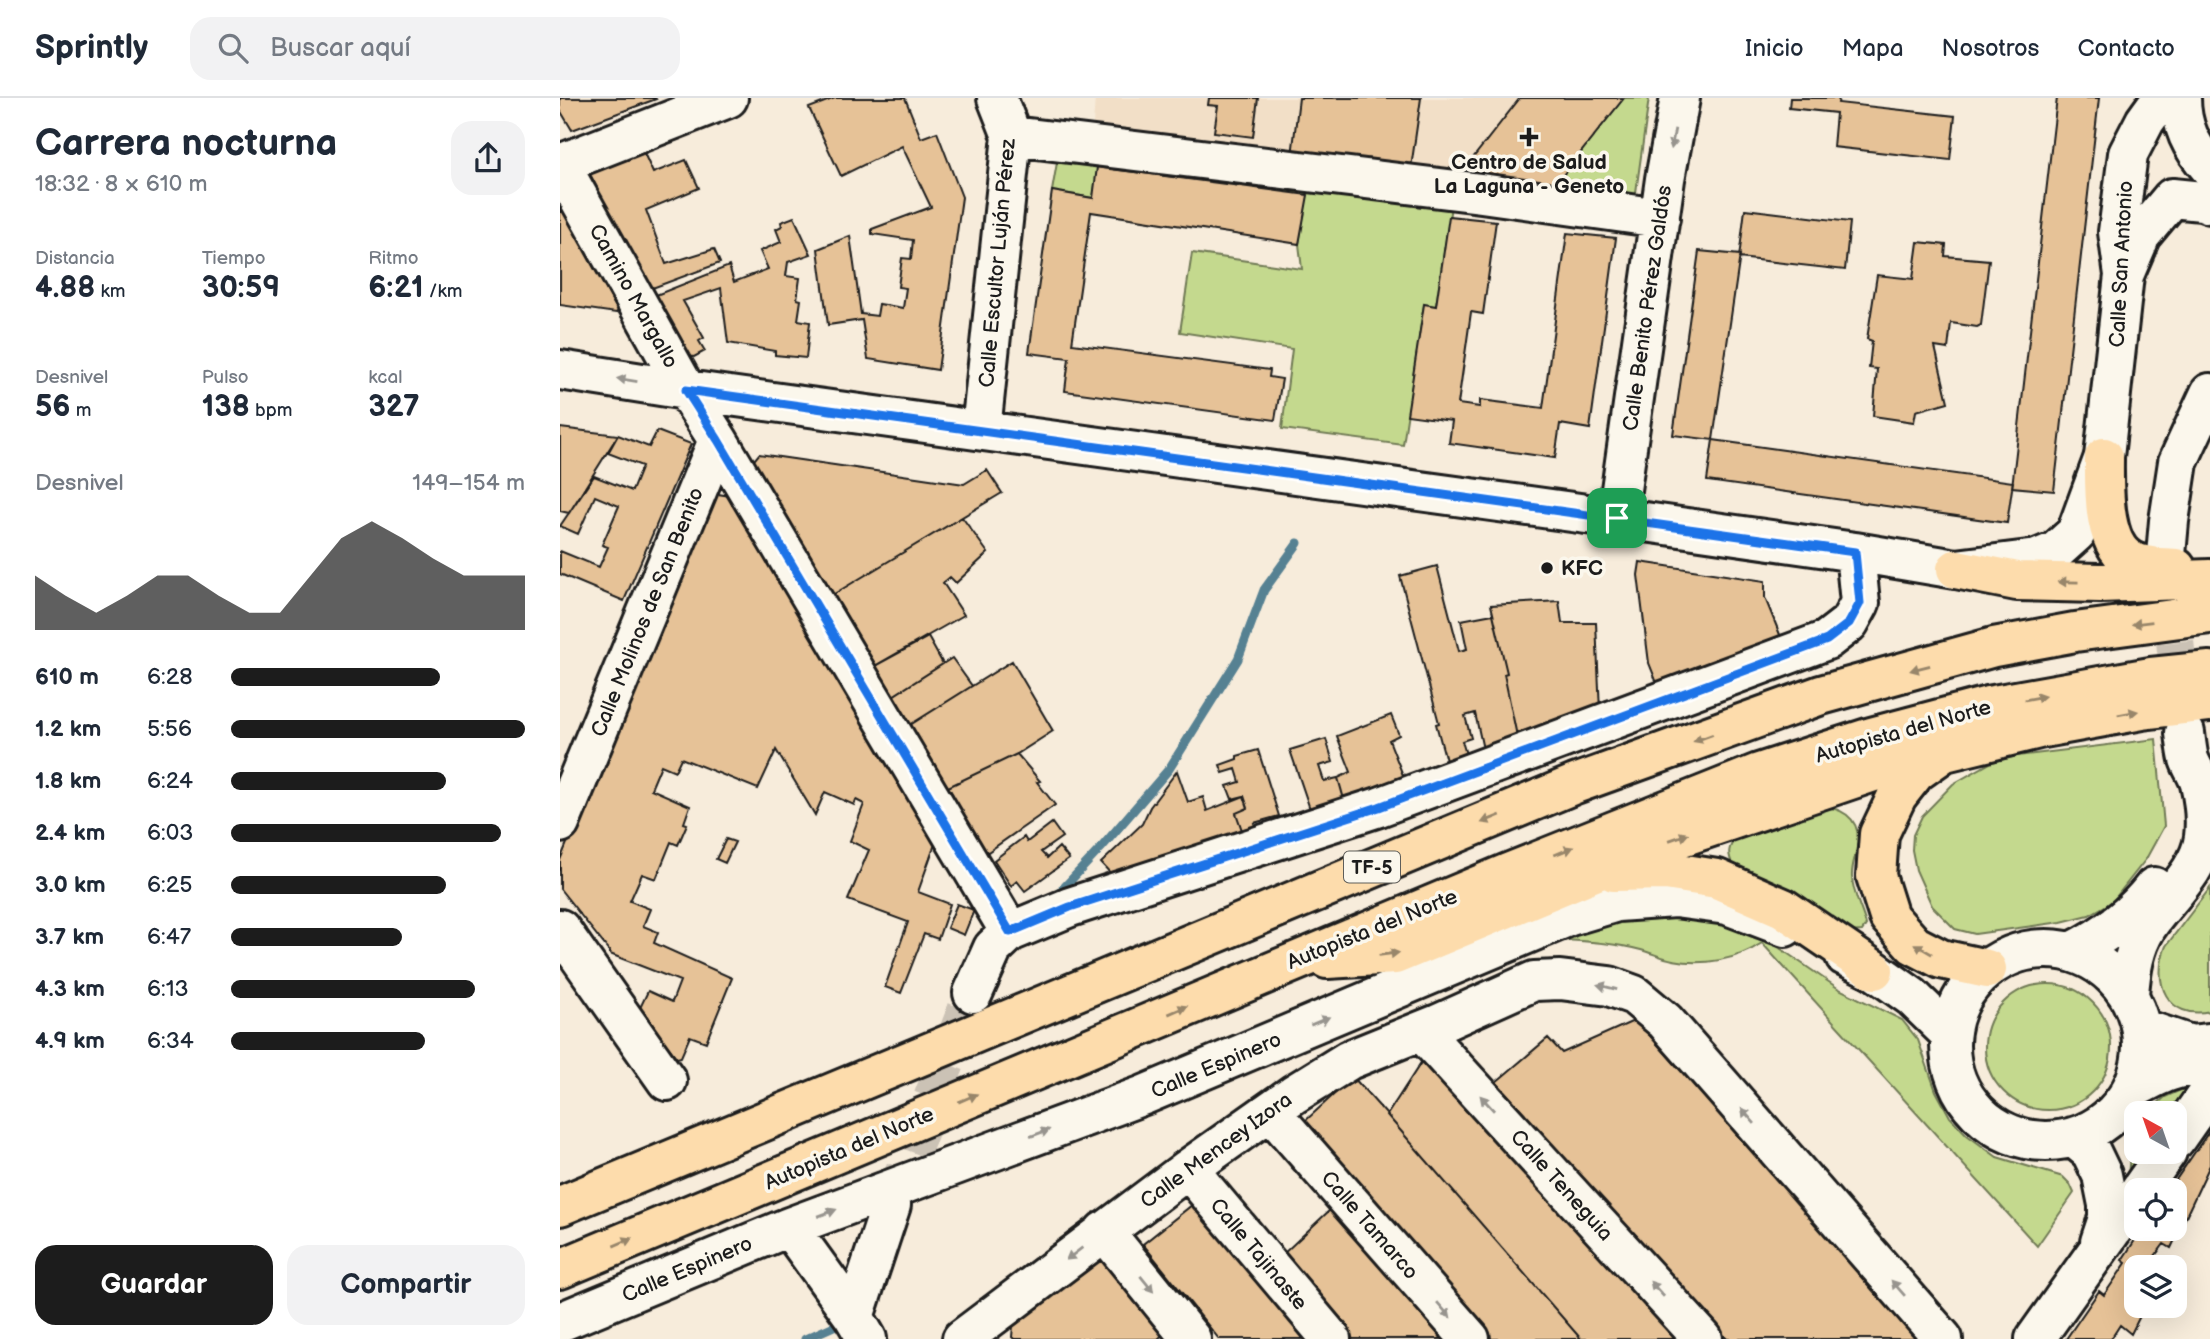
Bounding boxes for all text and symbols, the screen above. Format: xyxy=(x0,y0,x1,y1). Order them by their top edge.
search box xyxy=(190,17,680,80)
text: Sprintly xyxy=(35,28,148,68)
icon: search xyxy=(214,29,252,67)
text: Buscar aquí xyxy=(270,33,411,64)
text: Inicio xyxy=(1745,34,1804,63)
text: Mapa xyxy=(1842,34,1904,63)
text: Nosotros xyxy=(1942,34,2039,63)
text: Contacto xyxy=(2077,34,2175,63)
text: Carrera nocturna xyxy=(35,121,337,166)
button: share xyxy=(451,121,525,195)
marker: Centro de Salud La Laguna - Geneto xyxy=(1519,127,1539,147)
one-way arrow xyxy=(1667,128,1678,150)
street label: Calle Escultor Luján Pérez xyxy=(974,137,1021,389)
place label: Centro de Salud La Laguna - Geneto xyxy=(1434,150,1624,199)
text: 18:32 · 8 × 610 m xyxy=(35,170,207,198)
street label: Calle San Antonio xyxy=(2105,180,2138,348)
street label: Calle Benito Pérez Galdós xyxy=(1618,183,1677,433)
street label: Camino Margallo xyxy=(584,220,684,373)
text: Distancia xyxy=(35,247,115,270)
text: Tiempo xyxy=(202,247,266,270)
text: Ritmo xyxy=(368,247,419,270)
text: 4.88 xyxy=(35,270,95,306)
text: 30:59 xyxy=(202,270,280,306)
text: 6:21 xyxy=(368,270,424,306)
text: km xyxy=(95,280,126,303)
text: /km xyxy=(424,280,462,303)
text: Desnivel xyxy=(35,366,108,389)
text: Pulso xyxy=(202,366,249,389)
text: kcal xyxy=(368,366,402,389)
one-way arrow xyxy=(616,374,638,385)
text: 56 xyxy=(35,389,71,425)
text: 138 xyxy=(202,389,250,425)
text: 327 xyxy=(368,389,420,425)
text: m xyxy=(71,399,91,422)
text: bpm xyxy=(250,399,292,422)
text: Desnivel xyxy=(35,469,124,497)
text: 149–154 m xyxy=(412,469,525,497)
street label: Calle Molinos de San Benito xyxy=(586,484,709,741)
pin xyxy=(1587,488,1647,548)
icon: arrive xyxy=(1598,499,1636,537)
place label: KFC xyxy=(1561,556,1603,581)
marker: KFC xyxy=(1539,560,1555,576)
one-way arrow xyxy=(2057,576,2079,587)
one-way arrow xyxy=(2131,618,2153,629)
text: 610 m xyxy=(35,663,99,691)
text: 6:28 xyxy=(147,663,193,691)
one-way arrow xyxy=(1908,663,1930,674)
one-way arrow xyxy=(2024,692,2046,703)
street label: Autopista del Norte xyxy=(1812,694,1994,769)
one-way arrow xyxy=(2117,707,2139,718)
text: 1.2 km xyxy=(35,715,101,743)
text: 5:56 xyxy=(147,715,192,743)
one-way arrow xyxy=(1693,733,1714,744)
text: 1.8 km xyxy=(35,767,101,795)
text: 6:24 xyxy=(147,767,193,795)
one-way arrow xyxy=(1480,813,1501,824)
text: 2.4 km xyxy=(35,819,105,847)
text: 6:03 xyxy=(147,819,193,847)
one-way arrow xyxy=(1669,831,1690,842)
one-way arrow xyxy=(1553,845,1574,856)
road number: TF-5 xyxy=(1344,852,1400,882)
text: 3.0 km xyxy=(35,871,106,899)
text: 6:25 xyxy=(147,871,192,899)
street label: Autopista del Norte xyxy=(1283,884,1461,975)
text: 3.7 km xyxy=(35,923,104,951)
text: 6:47 xyxy=(147,923,191,951)
one-way arrow xyxy=(1913,943,1932,955)
one-way arrow xyxy=(1378,948,1400,959)
text: 4.3 km xyxy=(35,975,105,1003)
text: 6:13 xyxy=(147,975,189,1003)
one-way arrow xyxy=(1596,981,1618,992)
one-way arrow xyxy=(1168,1004,1189,1015)
one-way arrow xyxy=(1309,1015,1330,1026)
text: 4.9 km xyxy=(35,1027,105,1055)
text: 6:34 xyxy=(147,1027,194,1055)
street label: Calle Espinero xyxy=(1147,1027,1285,1104)
street label: Calle Mencey Izora xyxy=(1136,1087,1297,1214)
one-way arrow xyxy=(958,1092,979,1103)
one-way arrow xyxy=(1479,1095,1495,1112)
street label: Autopista del Norte xyxy=(761,1101,938,1195)
north arrow xyxy=(2124,1101,2188,1164)
map controls xyxy=(2124,1101,2187,1318)
one-way arrow xyxy=(1741,1108,1756,1125)
street label: Calle Teneguia xyxy=(1505,1124,1618,1246)
one-way arrow xyxy=(1030,1128,1051,1139)
street label: Calle Tamarco xyxy=(1316,1166,1423,1285)
button: locate xyxy=(2124,1178,2187,1241)
street label: Calle Tajinaste xyxy=(1205,1193,1313,1315)
one-way arrow xyxy=(817,1207,838,1218)
street label: Calle Espinero xyxy=(618,1231,756,1308)
one-way arrow xyxy=(613,1237,634,1248)
button: Guardar xyxy=(35,1245,273,1325)
button: Compartir xyxy=(287,1245,525,1325)
one-way arrow xyxy=(1066,1246,1084,1261)
button: layers xyxy=(2124,1255,2187,1318)
one-way arrow xyxy=(1140,1275,1155,1293)
one-way arrow xyxy=(1891,1279,1906,1296)
one-way arrow xyxy=(1649,1281,1665,1298)
one-way arrow xyxy=(1436,1301,1451,1318)

